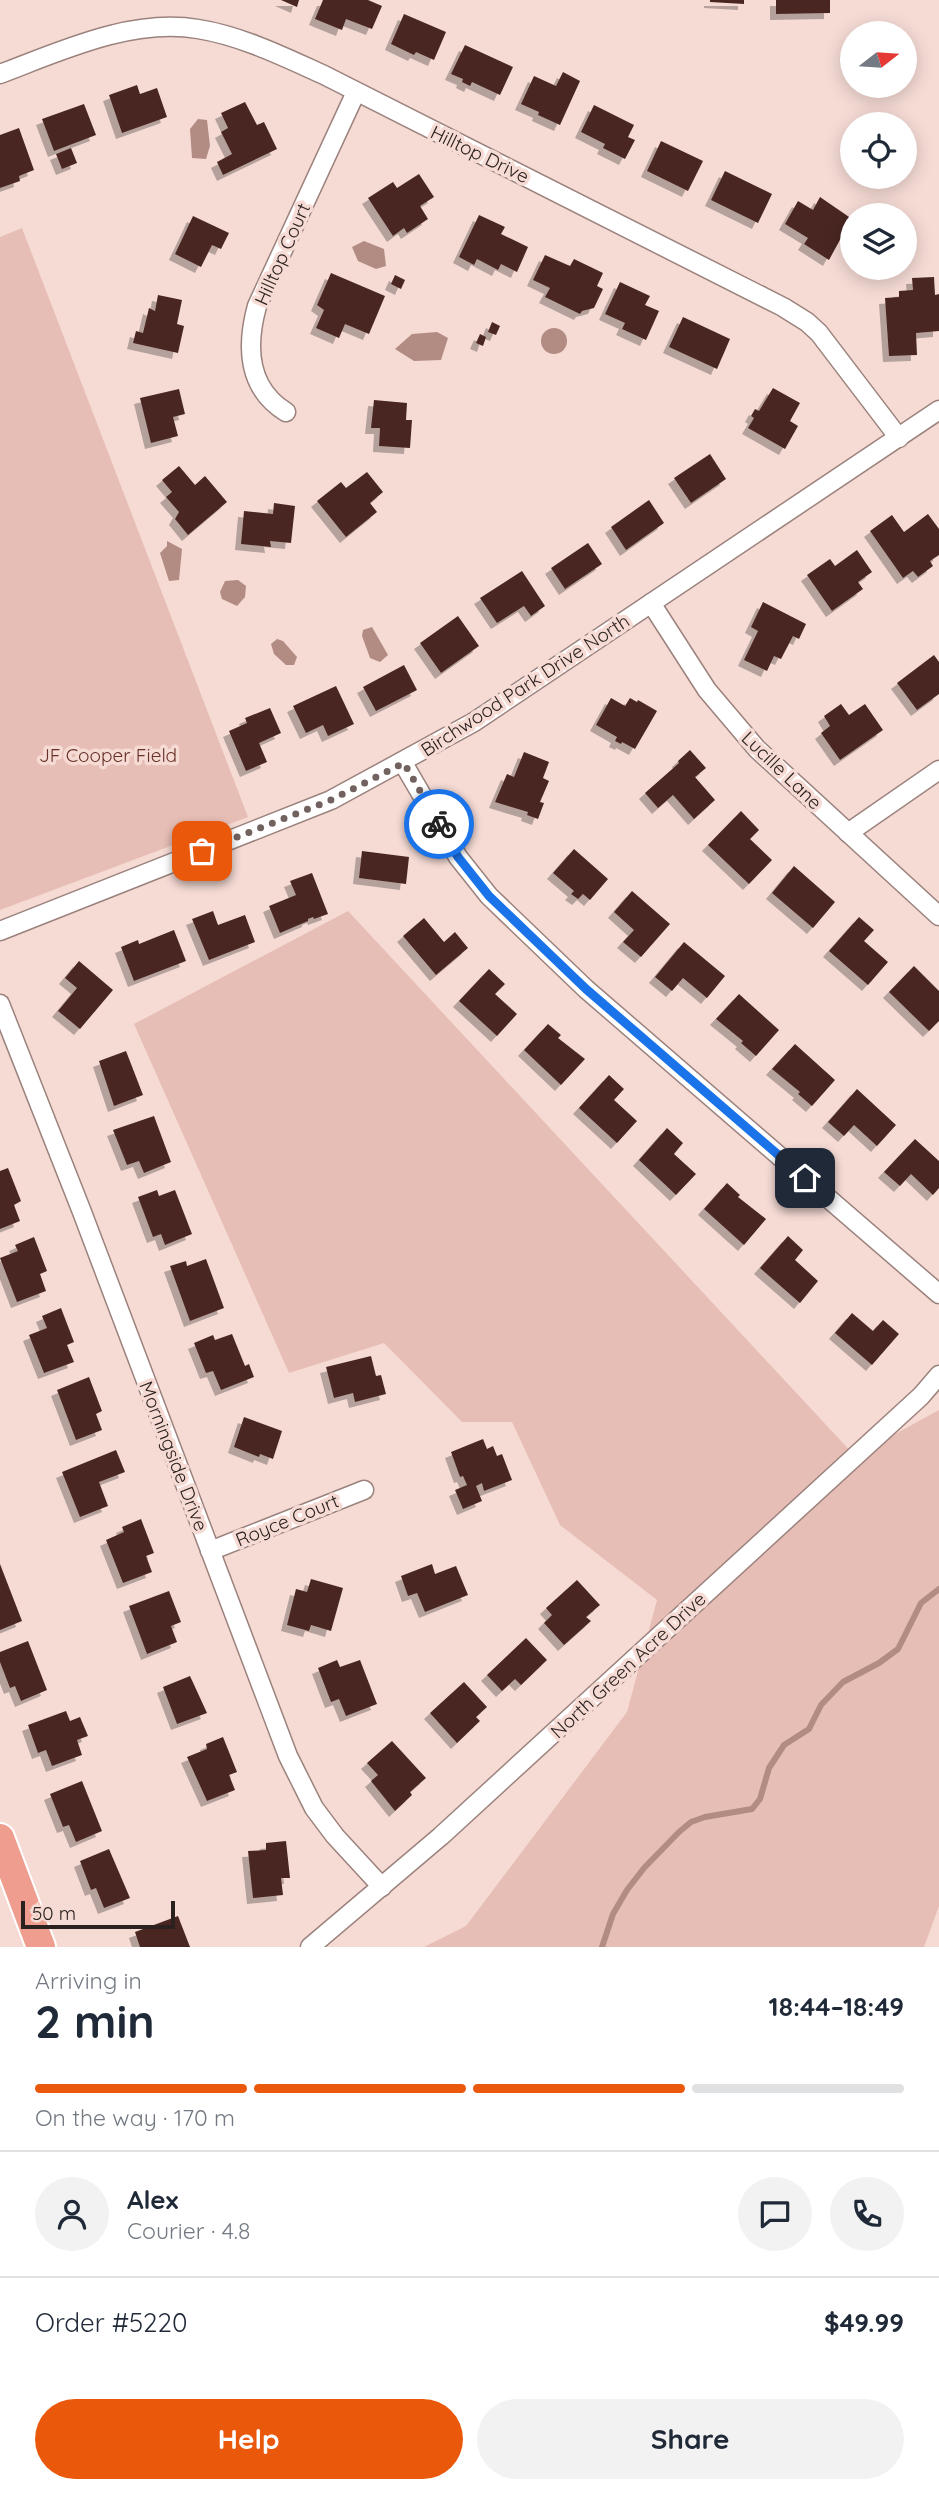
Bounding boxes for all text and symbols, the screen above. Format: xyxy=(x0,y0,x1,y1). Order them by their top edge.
north arrow xyxy=(840,21,917,98)
map controls xyxy=(840,21,917,280)
button: locate xyxy=(840,112,917,189)
street label: Hilltop Drive xyxy=(427,120,533,188)
street label: Hilltop Court xyxy=(249,199,315,309)
button: layers xyxy=(840,203,917,280)
street label: Birchwood Park Drive North xyxy=(416,608,634,762)
street label: Lucille Lane xyxy=(737,726,827,814)
park label: JF Cooper Field xyxy=(39,743,177,767)
courier xyxy=(404,789,474,859)
icon: bike xyxy=(420,805,458,843)
pin xyxy=(172,821,232,881)
icon: bag xyxy=(183,832,221,870)
pin xyxy=(775,1148,835,1208)
icon: home xyxy=(786,1159,824,1197)
street label: Morningside Drive xyxy=(134,1378,214,1534)
street label: Royce Court xyxy=(232,1488,342,1552)
street label: North Green Acre Drive xyxy=(545,1587,711,1743)
scale bar xyxy=(21,1898,175,1930)
text: 50 m xyxy=(32,1901,76,1925)
text: Arriving in xyxy=(35,1966,142,1995)
text: 18:44–18:49 xyxy=(769,1990,904,2023)
text: 2 min xyxy=(35,1992,155,2050)
text: On the way · 170 m xyxy=(35,2103,235,2132)
button: person xyxy=(35,2177,109,2251)
button: chat xyxy=(738,2177,812,2251)
button: phone xyxy=(830,2177,904,2251)
text: Alex xyxy=(127,2183,178,2216)
text: Courier · 4.8 xyxy=(127,2216,250,2245)
text: Order #5220 xyxy=(35,2306,187,2339)
text: $49.99 xyxy=(824,2306,904,2339)
button: Help xyxy=(35,2399,463,2479)
button: Share xyxy=(477,2399,904,2479)

